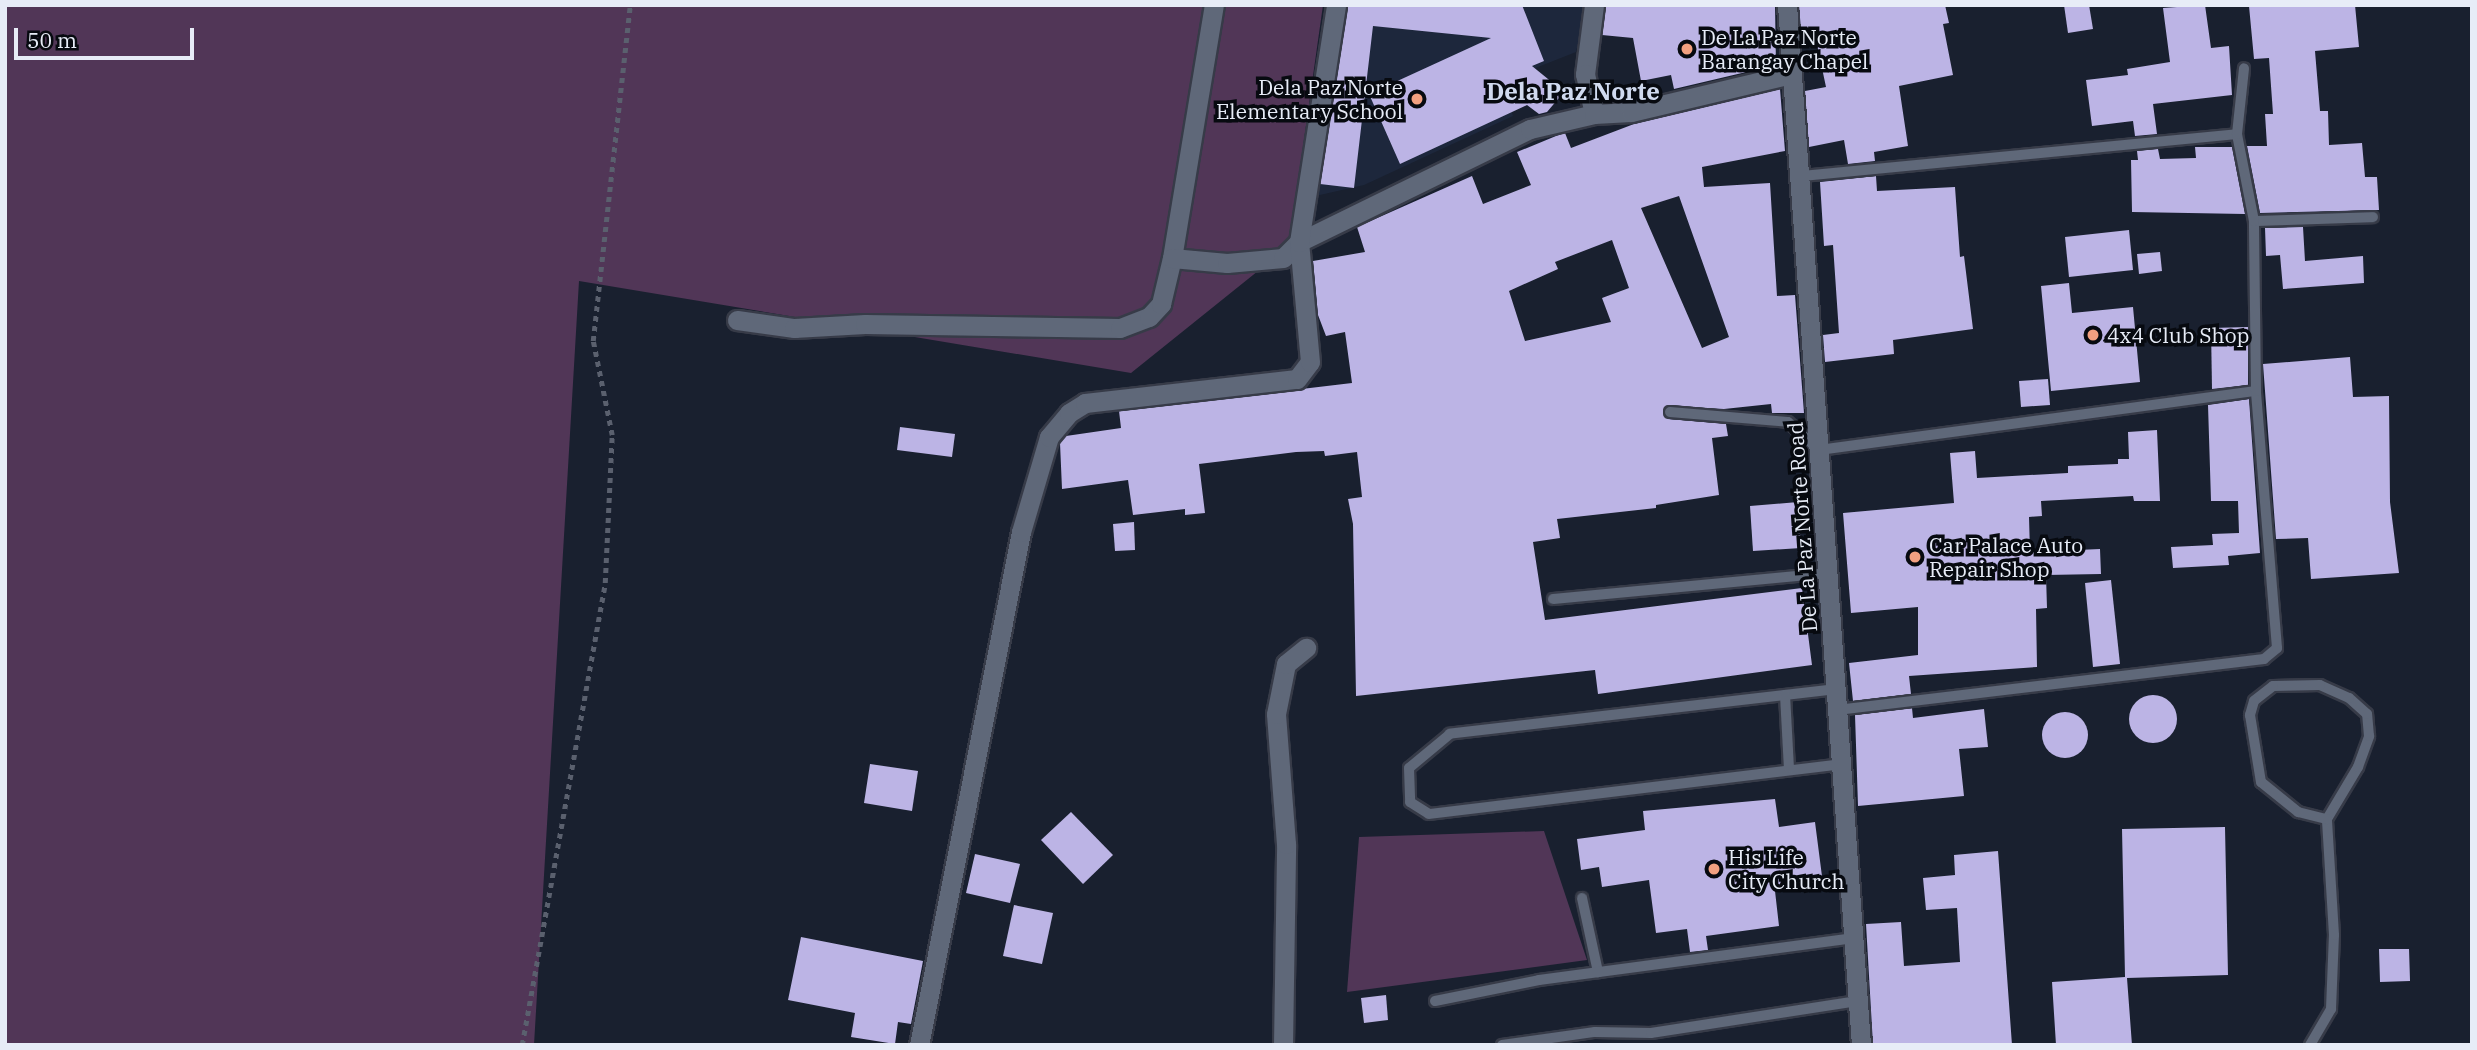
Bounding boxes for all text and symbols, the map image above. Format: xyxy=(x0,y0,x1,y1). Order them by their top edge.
scale bar xyxy=(18,14,198,58)
place label: De La Paz Norte Barangay Chapel xyxy=(1701,24,1868,74)
text: 50 m xyxy=(27,26,77,54)
marker: De La Paz Norte Barangay Chapel xyxy=(1679,41,1695,57)
place label: Dela Paz Norte Elementary School xyxy=(1216,74,1403,124)
district label: Dela Paz Norte xyxy=(1486,78,1660,106)
marker: Dela Paz Norte Elementary School xyxy=(1409,91,1425,107)
place label: 4x4 Club Shop xyxy=(2107,322,2249,348)
marker: 4x4 Club Shop xyxy=(2085,327,2101,343)
street label: De La Paz Norte Road xyxy=(1782,421,1822,633)
place label: Car Palace Auto Repair Shop xyxy=(1929,532,2083,582)
marker: Car Palace Auto Repair Shop xyxy=(1907,549,1923,565)
place label: His Life City Church xyxy=(1728,844,1845,894)
marker: His Life City Church xyxy=(1706,861,1722,877)

